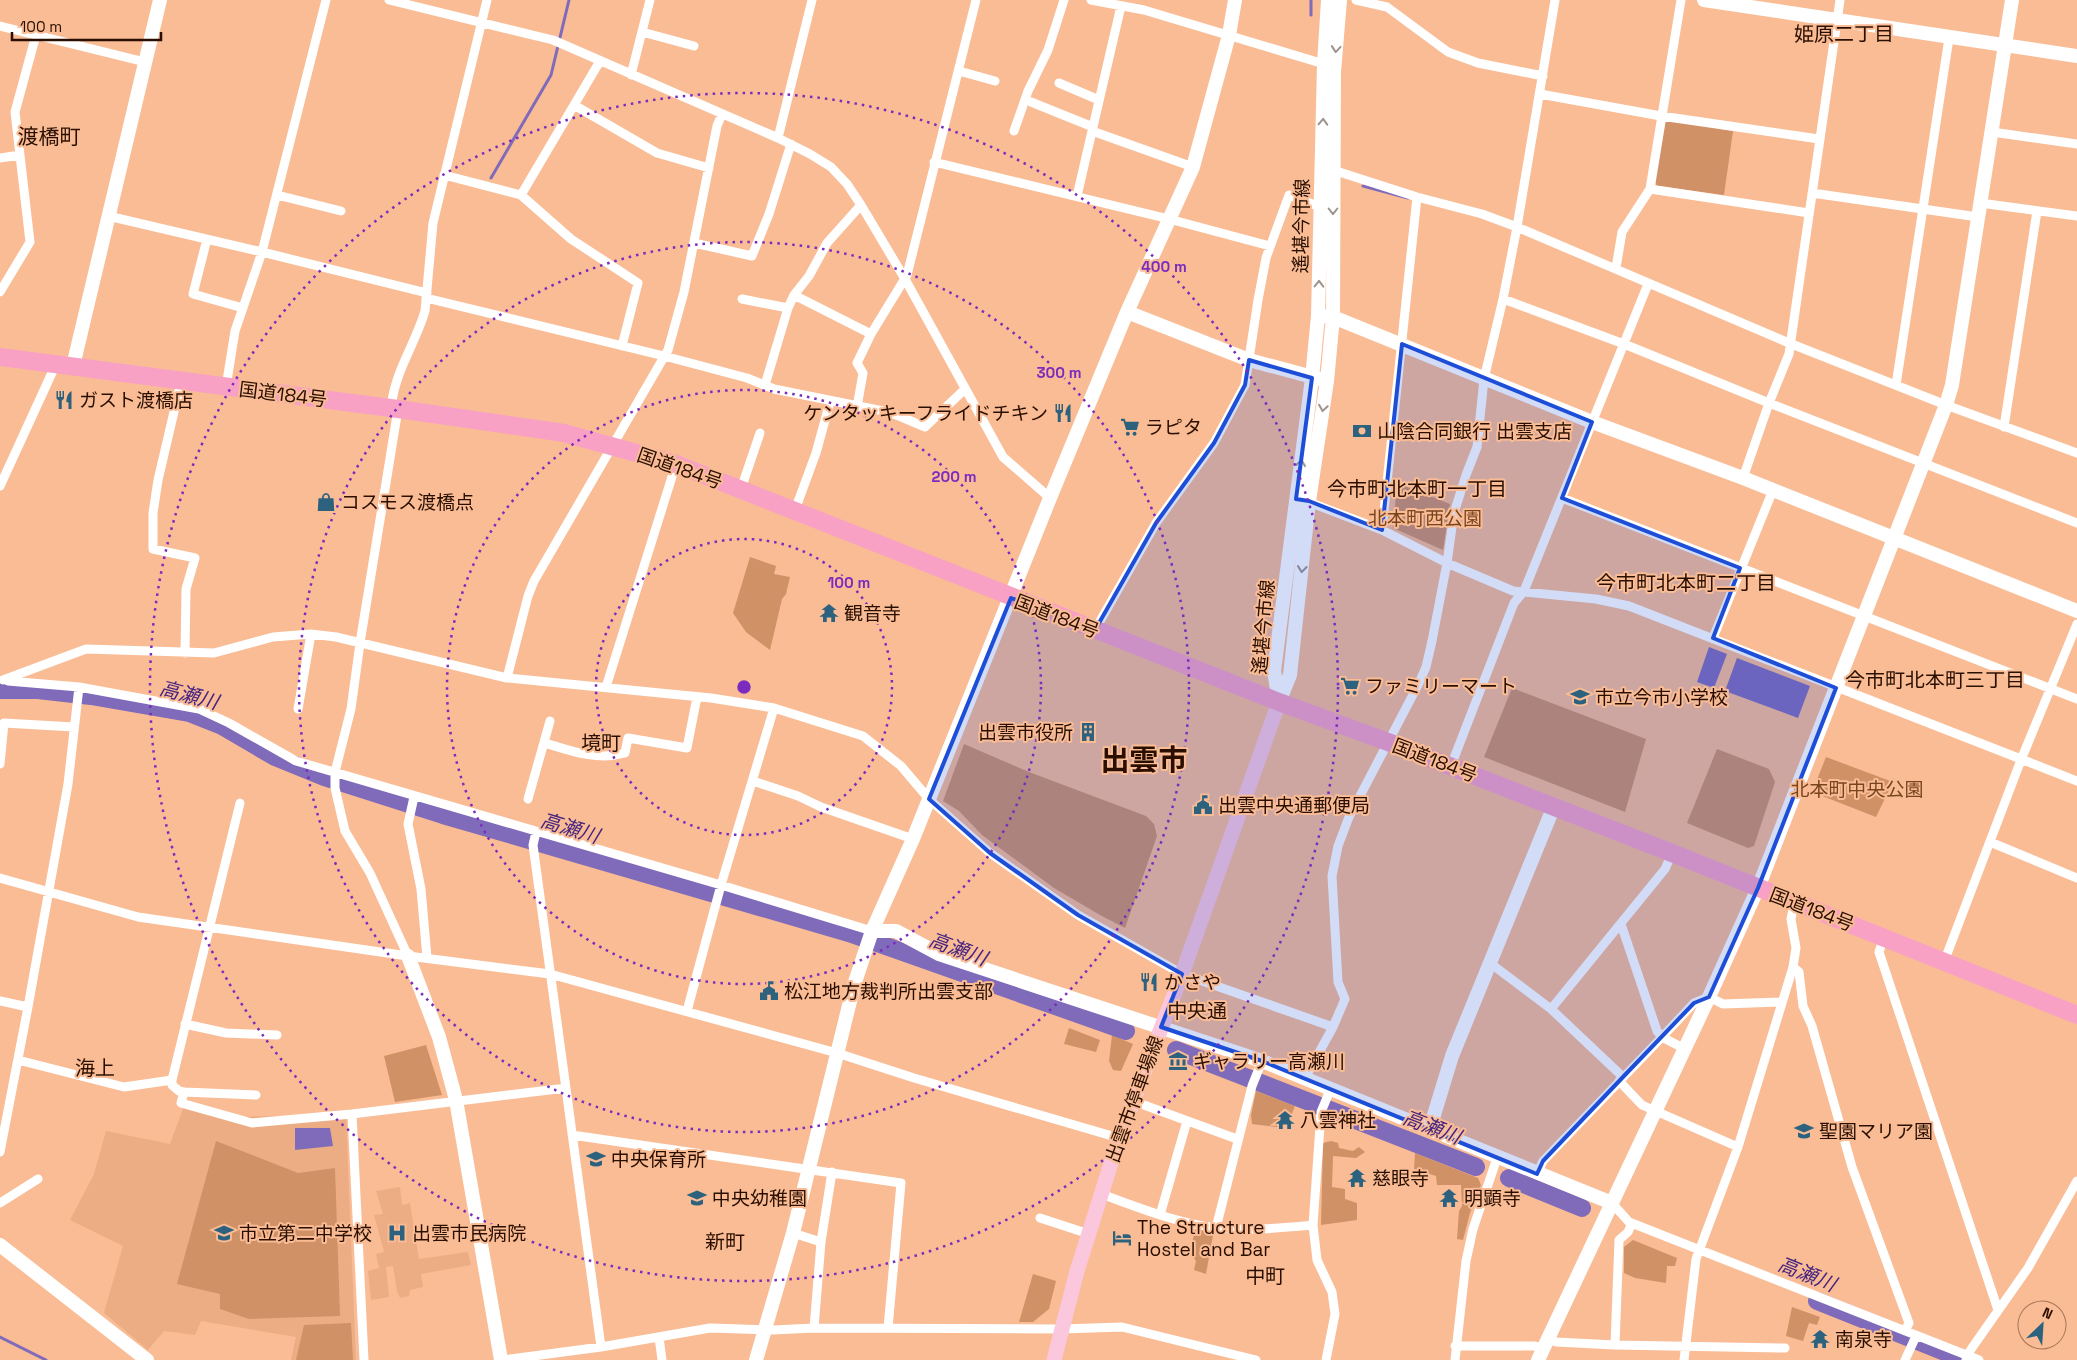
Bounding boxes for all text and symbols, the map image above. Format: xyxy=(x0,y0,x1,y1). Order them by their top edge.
scale bar xyxy=(12,10,161,42)
text: 100 m xyxy=(20,17,62,36)
district label: 姫原二丁目 xyxy=(1794,21,1894,47)
one-way arrow xyxy=(1331,45,1342,53)
one-way arrow xyxy=(1317,117,1328,125)
district label: 渡橋町 xyxy=(18,123,81,150)
street label: 遙堪今市線 xyxy=(1288,178,1315,274)
one-way arrow xyxy=(1328,208,1338,215)
text: 400 m xyxy=(1141,257,1187,276)
one-way arrow xyxy=(1314,280,1324,288)
text: 300 m xyxy=(1036,363,1082,382)
street label: 国道184号 xyxy=(237,377,328,412)
place label: ガスト渡橋店 xyxy=(79,388,193,413)
restaurant icon: ガスト渡橋店 xyxy=(53,389,75,411)
place label: ケンタッキーフライドチキン xyxy=(803,401,1048,426)
restaurant icon: ケンタッキーフライドチキン xyxy=(1052,402,1074,424)
one-way arrow xyxy=(1319,404,1329,412)
place label: ラピタ xyxy=(1145,415,1202,440)
supermarket icon: ラピタ xyxy=(1119,416,1141,438)
place label: 山陰合同銀行 出雲支店 xyxy=(1377,419,1572,444)
bank icon: 山陰合同銀行 出雲支店 xyxy=(1351,420,1373,442)
street label: 国道184号 xyxy=(634,442,726,495)
one-way arrow xyxy=(1295,459,1305,467)
text: 200 m xyxy=(932,467,976,486)
district label: 今市町北本町一丁目 xyxy=(1327,476,1507,502)
place label: コスモス渡橋点 xyxy=(341,490,474,515)
shop icon: コスモス渡橋点 xyxy=(315,491,337,513)
park label: 北本町西公園 xyxy=(1368,506,1482,531)
one-way arrow xyxy=(1297,565,1308,573)
district label: 今市町北本町二丁目 xyxy=(1596,570,1776,596)
text: 100 m xyxy=(828,573,870,592)
street label: 遙堪今市線 xyxy=(1247,579,1280,675)
street label: 国道184号 xyxy=(1011,589,1103,644)
place label: 観音寺 xyxy=(844,601,901,626)
temple icon: 観音寺 xyxy=(818,602,840,624)
district label: 今市町北本町三丁目 xyxy=(1845,667,2025,693)
place label: ファミリーマート xyxy=(1365,674,1517,699)
water label: 高瀬川 xyxy=(157,675,223,716)
supermarket icon: ファミリーマート xyxy=(1339,675,1361,697)
centre of rings xyxy=(735,678,753,696)
place label: 市立今市小学校 xyxy=(1595,685,1728,710)
school or university icon: 市立今市小学校 xyxy=(1569,686,1591,708)
place label: 出雲市役所 xyxy=(978,720,1073,745)
building icon: 出雲市役所 xyxy=(1077,721,1099,743)
district label: 境町 xyxy=(581,730,621,756)
street label: 国道184号 xyxy=(1389,733,1481,788)
district label: 出雲市 xyxy=(1100,741,1188,778)
park label: 北本町中央公園 xyxy=(1790,777,1924,802)
place label: 出雲中央通郵便局 xyxy=(1218,793,1370,818)
public building icon: 出雲中央通郵便局 xyxy=(1192,794,1214,816)
water label: 高瀬川 xyxy=(538,807,604,850)
street label: 国道184号 xyxy=(1766,882,1858,937)
water label: 高瀬川 xyxy=(925,927,993,972)
place label: かさや xyxy=(1164,970,1221,995)
restaurant icon: かさや xyxy=(1138,971,1160,993)
place label: 松江地方裁判所出雲支部 xyxy=(784,979,993,1004)
public building icon: 松江地方裁判所出雲支部 xyxy=(758,980,780,1002)
district label: 中央通 xyxy=(1167,998,1227,1024)
street label: 出雲市停車場線 xyxy=(1100,1032,1169,1166)
place label: ギャラリー高瀬川 xyxy=(1193,1049,1345,1074)
museum icon: ギャラリー高瀬川 xyxy=(1167,1050,1189,1072)
district label: 海上 xyxy=(75,1055,115,1081)
water label: 高瀬川 xyxy=(1399,1104,1467,1151)
place label: 八雲神社 xyxy=(1300,1108,1376,1133)
temple icon: 八雲神社 xyxy=(1274,1109,1296,1131)
place label: 聖園マリア園 xyxy=(1819,1119,1933,1144)
school or university icon: 聖園マリア園 xyxy=(1793,1120,1815,1142)
place label: 中央保育所 xyxy=(611,1147,706,1172)
school or university icon: 中央保育所 xyxy=(585,1148,607,1170)
place label: 慈眼寺 xyxy=(1372,1166,1429,1191)
temple icon: 慈眼寺 xyxy=(1346,1167,1368,1189)
place label: 中央幼稚園 xyxy=(712,1186,807,1211)
place label: 明顕寺 xyxy=(1464,1186,1521,1211)
school or university icon: 中央幼稚園 xyxy=(686,1187,708,1209)
temple icon: 明顕寺 xyxy=(1438,1187,1460,1209)
place label: The Structure Hostel and Bar xyxy=(1137,1215,1271,1262)
place label: 市立第二中学校 xyxy=(239,1221,372,1246)
place label: 出雲市民病院 xyxy=(412,1221,526,1246)
school or university icon: 市立第二中学校 xyxy=(213,1222,235,1244)
hospital icon: 出雲市民病院 xyxy=(386,1222,408,1244)
hotel icon: The Structure Hostel and Bar xyxy=(1111,1227,1133,1249)
district label: 新町 xyxy=(705,1229,745,1255)
water label: 高瀬川 xyxy=(1774,1251,1842,1298)
district label: 中町 xyxy=(1245,1263,1285,1289)
north arrow xyxy=(2017,1300,2067,1350)
text: N xyxy=(2039,1303,2056,1323)
place label: 南泉寺 xyxy=(1835,1327,1892,1352)
temple icon: 南泉寺 xyxy=(1809,1328,1831,1350)

